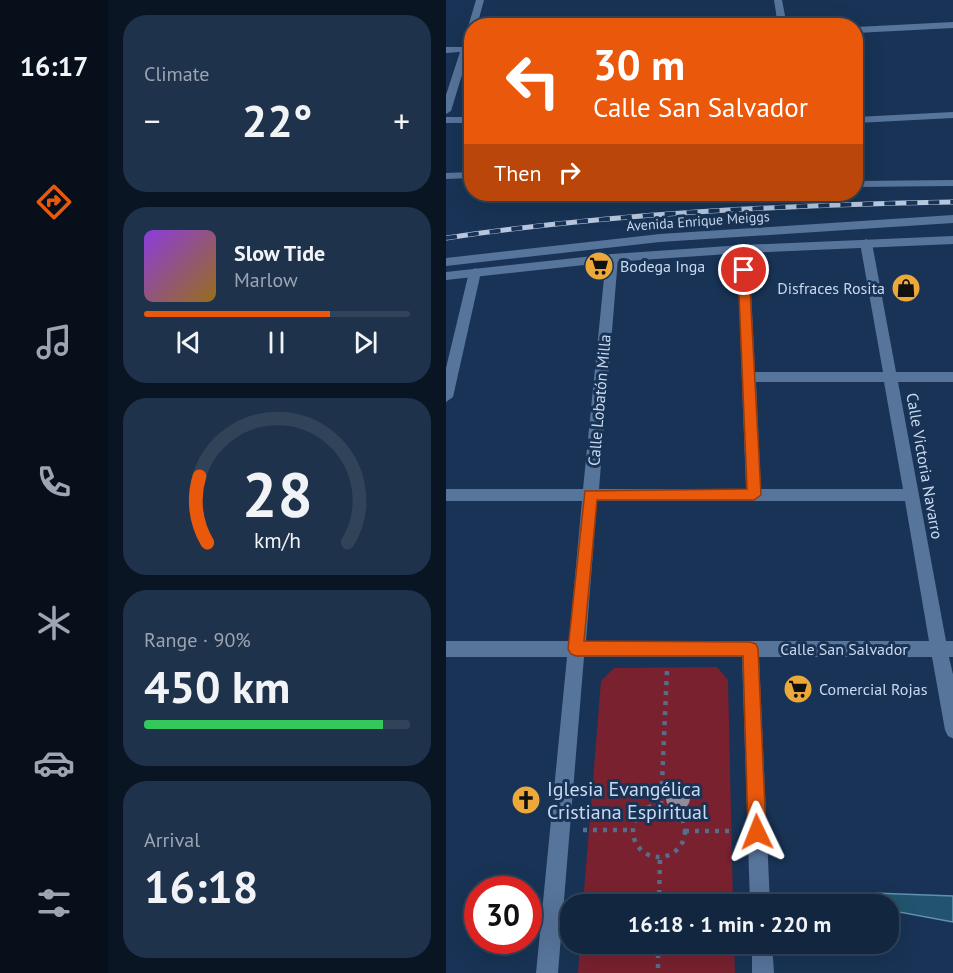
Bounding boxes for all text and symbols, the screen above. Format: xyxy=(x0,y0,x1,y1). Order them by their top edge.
text: 30 m xyxy=(593,37,685,92)
icon: left xyxy=(494,42,572,120)
text: 16:17 xyxy=(20,49,88,83)
text: Climate xyxy=(144,61,210,87)
text: Calle San Salvador xyxy=(593,90,808,124)
text: 22° xyxy=(242,91,312,149)
text: − xyxy=(144,99,161,142)
text: + xyxy=(393,99,410,142)
icon: right xyxy=(553,156,586,189)
text: Then xyxy=(494,159,541,187)
icon: directions xyxy=(33,181,75,223)
street label: Avenida Enrique Meiggs xyxy=(626,207,770,235)
text: Slow Tide xyxy=(234,239,325,267)
pin xyxy=(718,244,769,295)
supermarket icon: Bodega Inga xyxy=(583,250,615,282)
icon: arrive xyxy=(727,253,760,286)
place label: Bodega Inga xyxy=(620,256,705,276)
text: Marlow xyxy=(234,267,298,293)
shop icon: Disfraces Rosita xyxy=(890,272,922,304)
place label: Disfraces Rosita xyxy=(777,278,885,298)
icon: music xyxy=(33,321,75,363)
icon: previous xyxy=(172,326,205,359)
icon: pause xyxy=(260,326,293,359)
icon: next xyxy=(349,326,382,359)
street label: Calle Lobatón Milla xyxy=(583,333,615,467)
street label: Calle Victoria Navarro xyxy=(902,391,948,541)
text: 28 xyxy=(242,454,312,535)
icon: phone xyxy=(33,461,75,503)
text: km/h xyxy=(253,527,300,555)
icon: climate xyxy=(33,602,75,644)
text: Range · 90% xyxy=(144,627,251,653)
street label: Calle San Salvador xyxy=(780,639,908,659)
text: 450 km xyxy=(144,657,290,715)
supermarket icon: Comercial Rojas xyxy=(782,673,814,705)
place label: Comercial Rojas xyxy=(819,679,928,699)
icon: car xyxy=(33,742,75,784)
place label: Iglesia Evangélica Cristiana Espiritual xyxy=(547,776,708,825)
church icon: Iglesia Evangélica Cristiana Espiritual xyxy=(510,784,542,816)
position arrow xyxy=(725,800,789,864)
text: Arrival xyxy=(144,827,200,853)
text: 16:18 xyxy=(144,857,258,915)
speed limit sign: 30 xyxy=(464,876,542,954)
icon: filters xyxy=(33,882,75,924)
text: 16:18 · 1 min · 220 m xyxy=(628,910,831,938)

